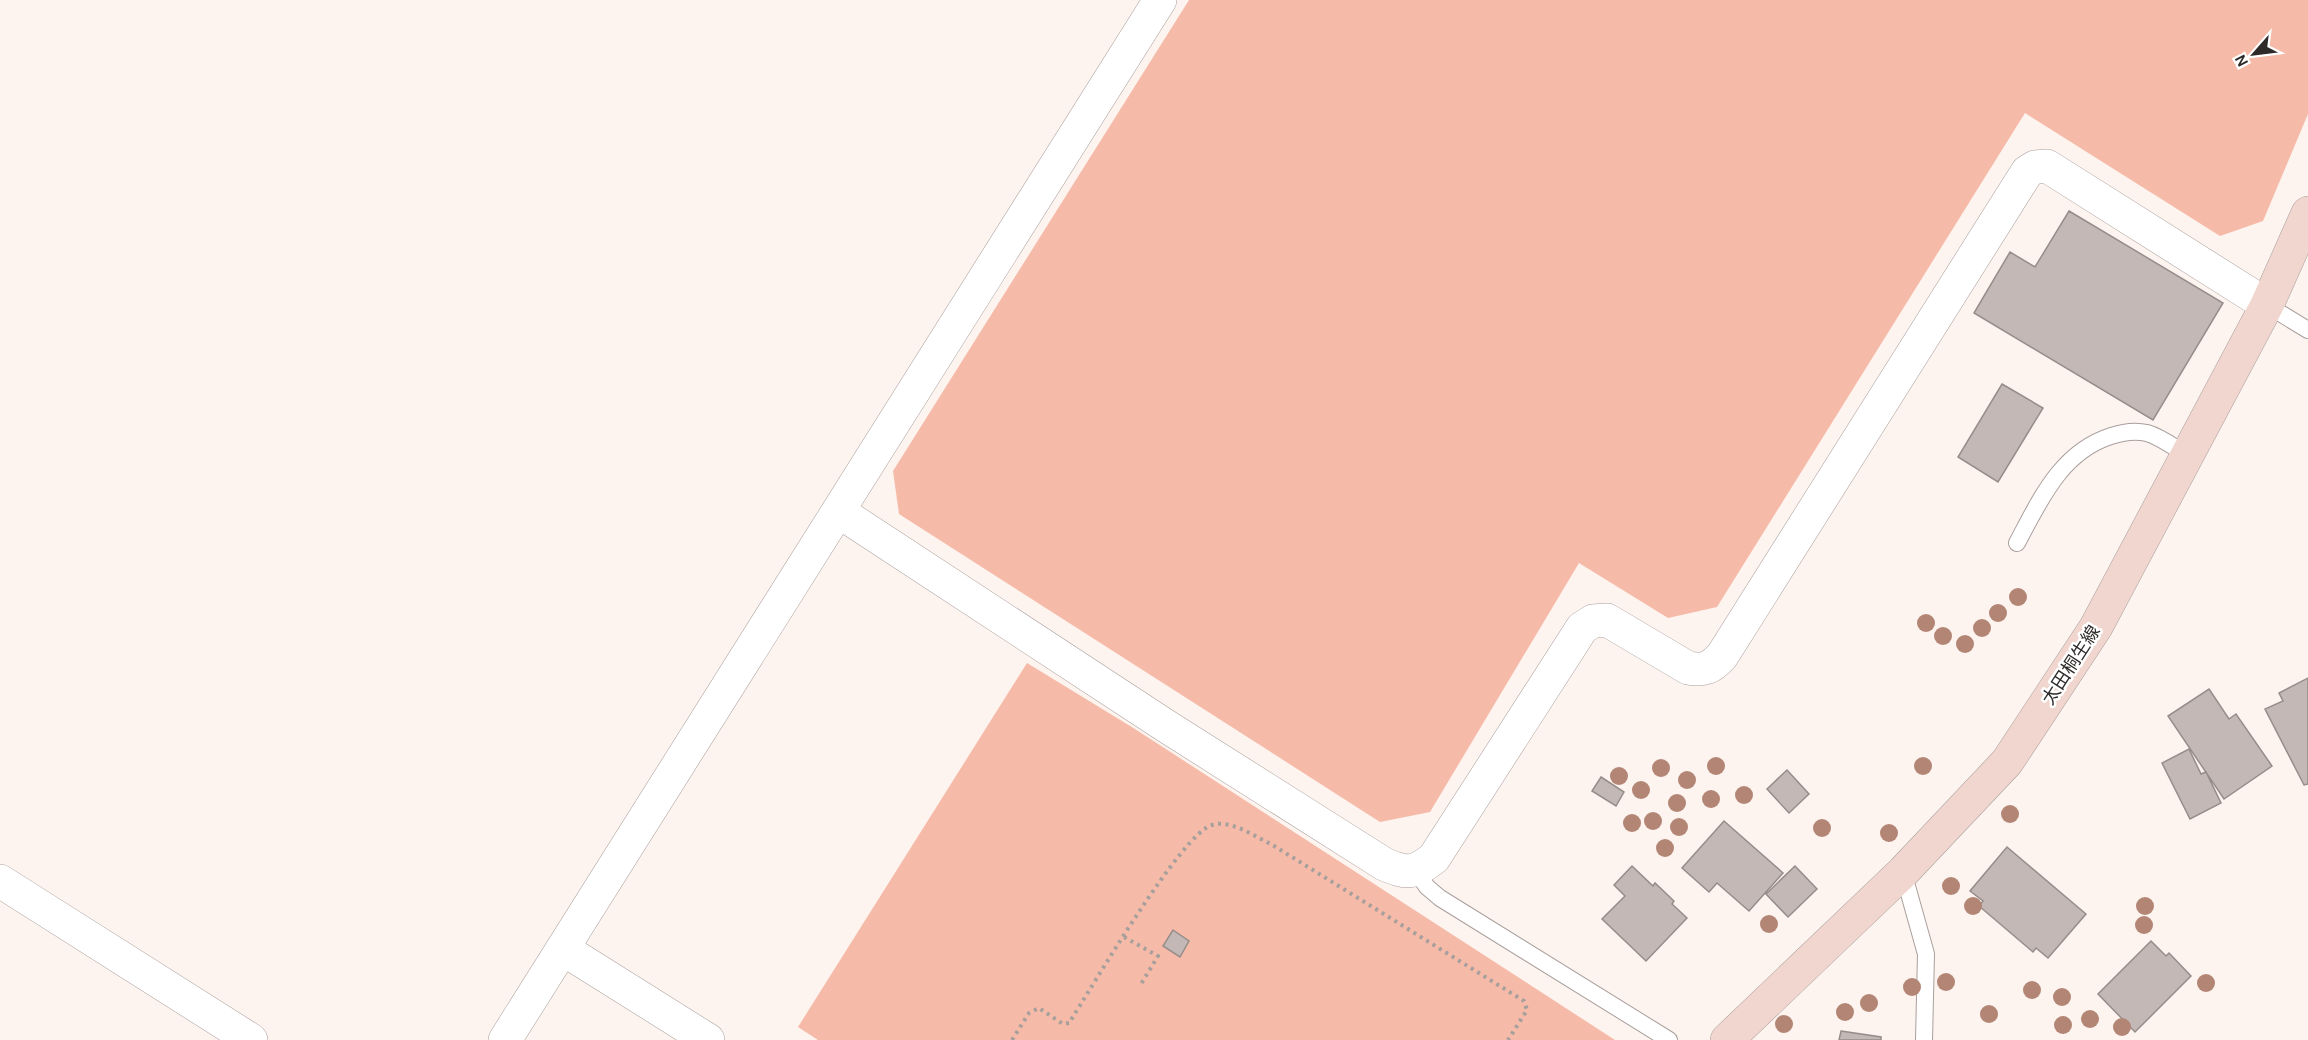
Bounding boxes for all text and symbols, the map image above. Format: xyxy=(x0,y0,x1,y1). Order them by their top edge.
north arrow xyxy=(2224,24,2284,84)
text: N xyxy=(2230,51,2252,70)
street label: 太田桐生線 xyxy=(2037,621,2105,709)

